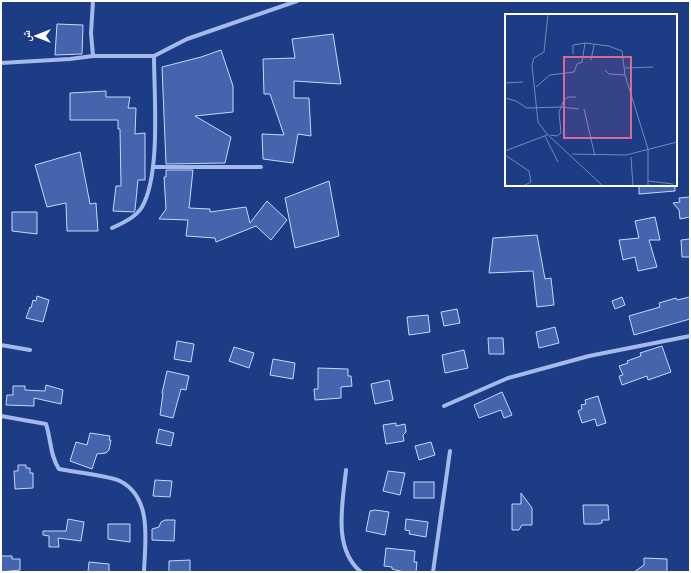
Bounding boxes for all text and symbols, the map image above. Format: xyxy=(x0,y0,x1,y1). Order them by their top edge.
inset map xyxy=(505,14,677,186)
north arrow xyxy=(16,16,56,56)
text: ش xyxy=(18,30,34,42)

